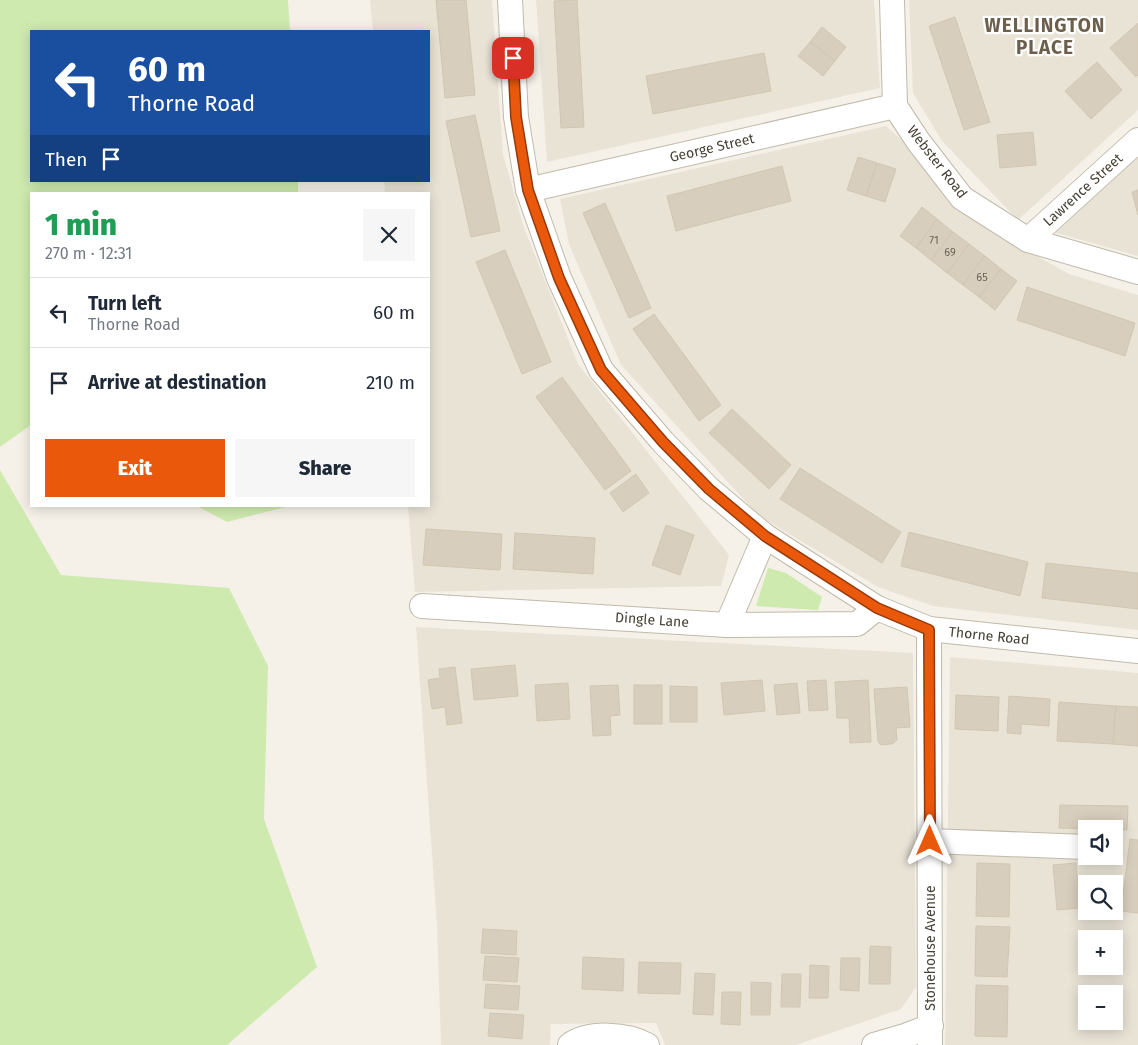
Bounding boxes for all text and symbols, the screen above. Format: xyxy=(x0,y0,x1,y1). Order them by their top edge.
district label: WELLINGTON PLACE xyxy=(985,14,1105,59)
pin xyxy=(492,37,534,79)
icon: arrive xyxy=(499,44,527,72)
text: 60 m xyxy=(128,48,206,90)
icon: left xyxy=(45,50,110,115)
text: Thorne Road xyxy=(128,90,255,117)
street label: Webster Road xyxy=(903,122,971,202)
street label: George Street xyxy=(668,130,757,166)
icon: arrive xyxy=(97,145,125,173)
text: Then xyxy=(45,148,87,171)
street label: Lawrence Street xyxy=(1040,149,1127,230)
text: 1 min xyxy=(45,207,117,243)
button: close xyxy=(363,209,415,261)
house number: 71 xyxy=(929,234,939,247)
text: 270 m · 12:31 xyxy=(45,244,132,263)
house number: 69 xyxy=(944,246,956,259)
house number: 65 xyxy=(976,271,988,284)
text: Turn left xyxy=(88,292,162,315)
icon: left xyxy=(45,299,73,327)
text: 60 m xyxy=(373,301,415,324)
text: Thorne Road xyxy=(88,315,180,334)
icon: arrive xyxy=(45,369,73,397)
text: Arrive at destination xyxy=(88,371,267,394)
text: 210 m xyxy=(366,371,415,394)
button: Exit xyxy=(45,439,225,497)
button: Share xyxy=(235,439,415,497)
street label: Dingle Lane xyxy=(614,609,690,631)
street label: Thorne Road xyxy=(948,623,1030,649)
position arrow xyxy=(903,814,955,866)
map controls xyxy=(1078,820,1123,1030)
button: sound xyxy=(1078,820,1123,865)
button: search xyxy=(1078,875,1123,920)
street label: Stonehouse Avenue xyxy=(922,885,939,1011)
button: + xyxy=(1078,930,1123,975)
button: − xyxy=(1078,985,1123,1030)

